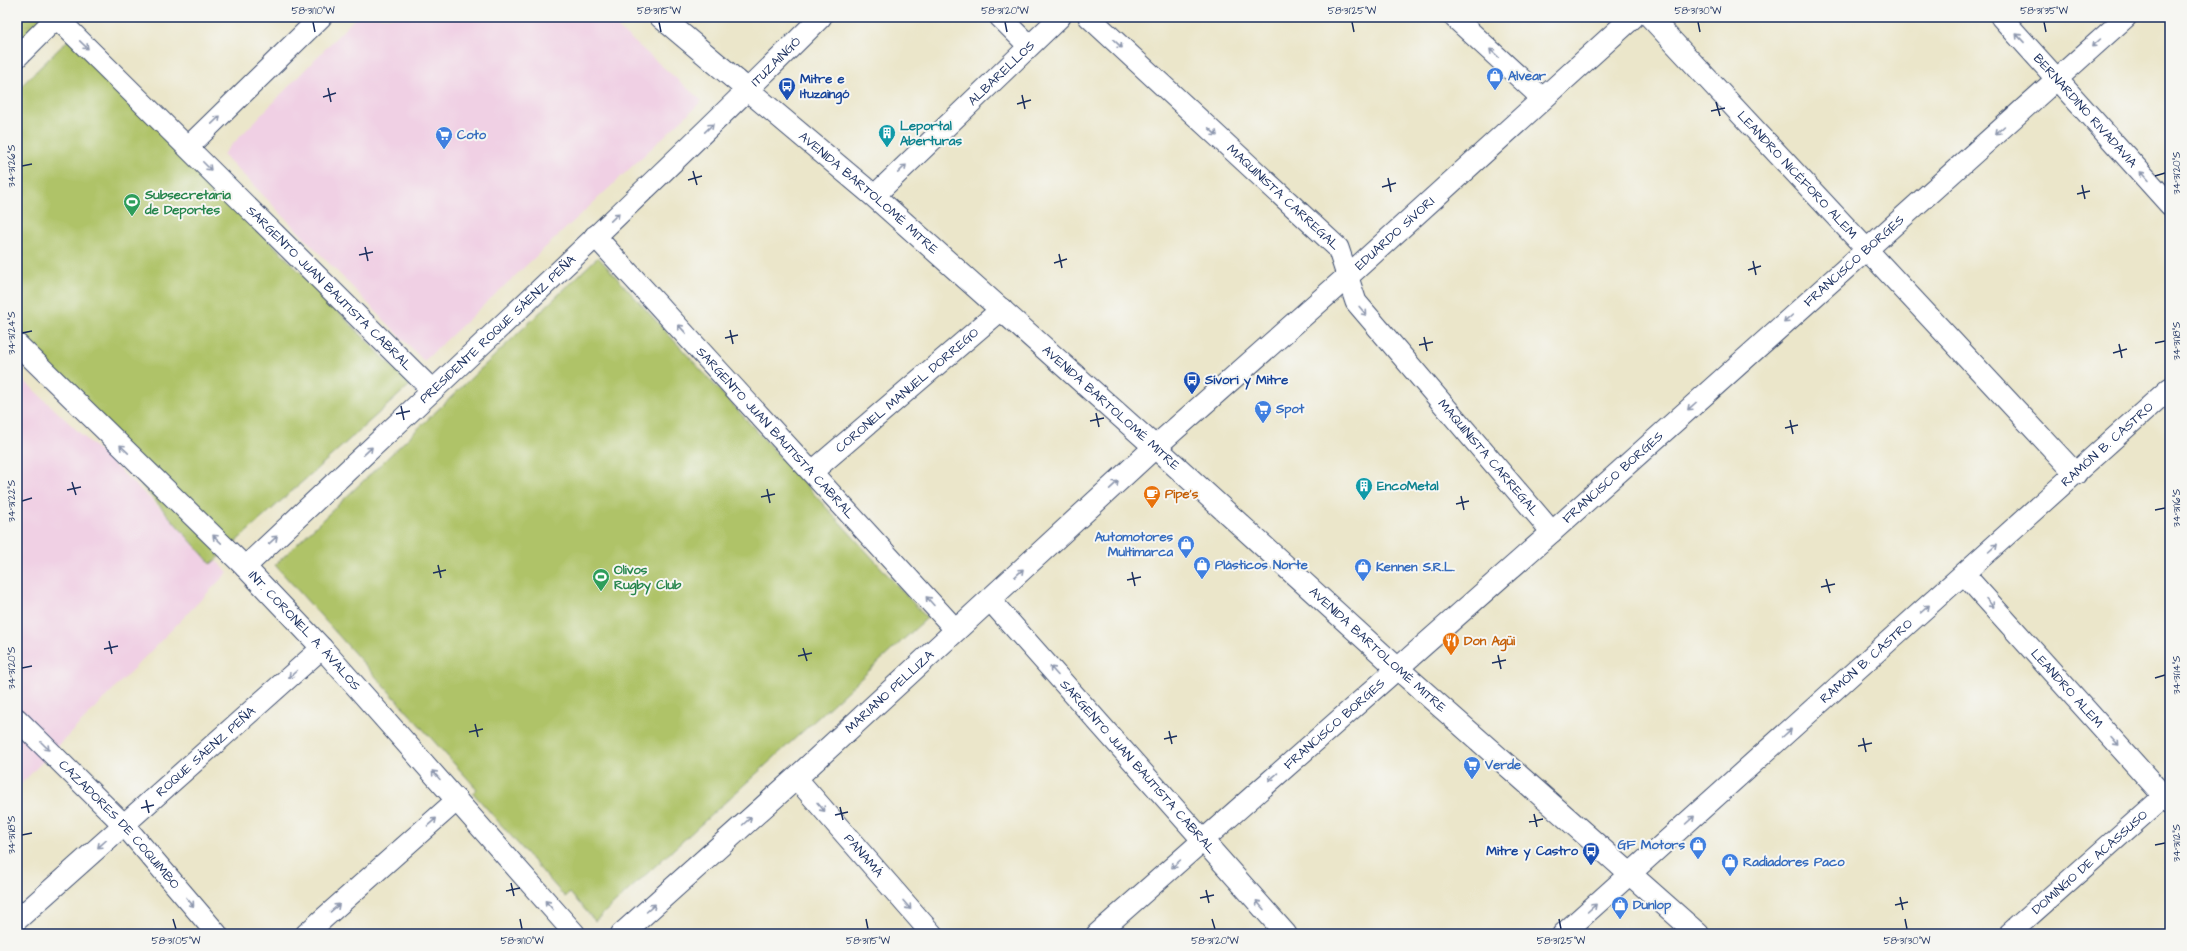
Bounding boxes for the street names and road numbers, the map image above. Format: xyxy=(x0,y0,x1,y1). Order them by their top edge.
street label: ITUZAINGÓ xyxy=(747,33,805,91)
street label: ALBARELLOS xyxy=(964,37,1039,110)
street label: BERNARDINO RIVADAVIA xyxy=(2029,50,2142,172)
street label: LEANDRO NICÉFORO ALEM xyxy=(1733,107,1862,243)
street label: AVENIDA BARTOLOMÉ MITRE xyxy=(795,127,942,258)
street label: MAQUINISTA CARREGAL xyxy=(1223,140,1344,254)
street label: EDUARDO SÍVORI xyxy=(1351,193,1439,274)
street label: SARGENTO JUAN BAUTISTA CABRAL xyxy=(242,202,416,375)
street label: FRANCISCO BORGES xyxy=(1800,211,1908,311)
street label: PRESIDENTE ROQUE SÁENZ PEÑA xyxy=(416,250,580,407)
street label: CORONEL MANUEL DORREGO xyxy=(832,324,983,457)
street label: AVENIDA BARTOLOMÉ MITRE xyxy=(1038,341,1184,474)
street label: SARGENTO JUAN BAUTISTA CABRAL xyxy=(692,343,859,523)
street label: MAQUINISTA CARREGAL xyxy=(1434,395,1543,520)
street label: RAMÓN B. CASTRO xyxy=(2057,398,2158,491)
street label: FRANCISCO BORGES xyxy=(1559,427,1667,527)
street label: INT. CORONEL A. ÁVALOS xyxy=(244,567,365,694)
street label: AVENIDA BARTOLOMÉ MITRE xyxy=(1305,583,1450,717)
street label: RAMÓN B. CASTRO xyxy=(1816,615,1917,708)
street label: LEANDRO ALEM xyxy=(2027,645,2108,732)
street label: MARIANO PELLIZA xyxy=(841,646,939,737)
street label: FRANCISCO BORGES xyxy=(1280,674,1389,774)
street label: SARGENTO JUAN BAUTISTA CABRAL xyxy=(1056,676,1220,858)
street label: ROQUE SÁENZ PEÑA xyxy=(152,702,260,801)
street label: CAZADORES DE COQUIMBO xyxy=(55,756,184,893)
street label: DOMINGO DE ACASSUSO xyxy=(2028,806,2152,919)
street label: PANAMÁ xyxy=(840,830,888,882)

